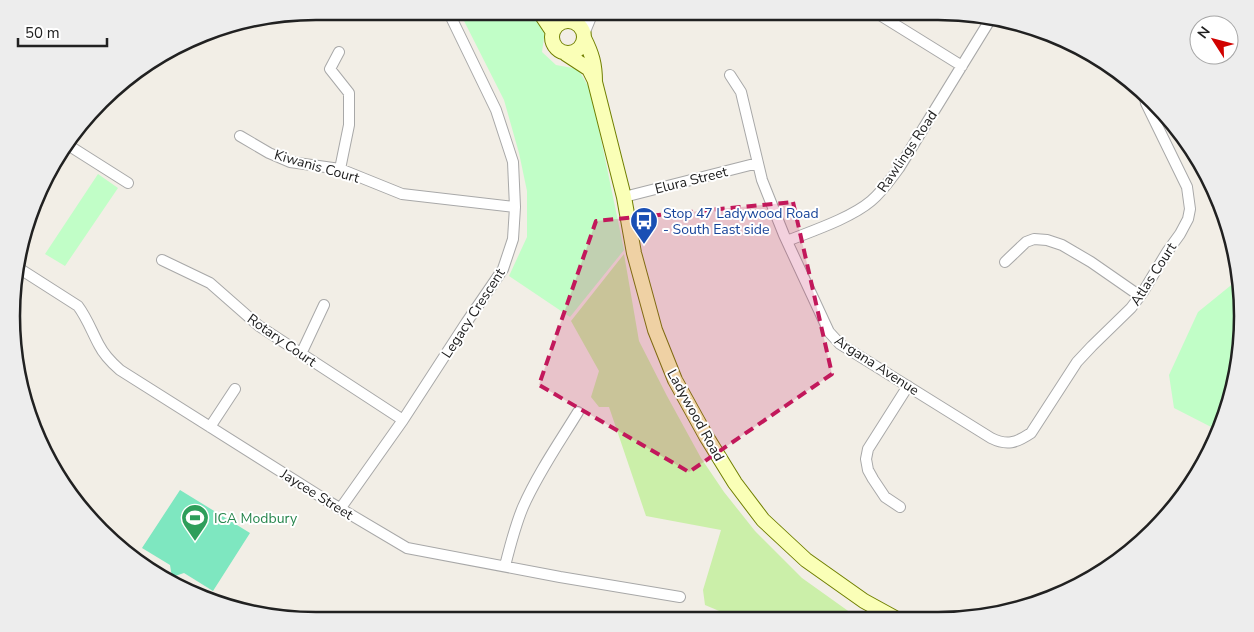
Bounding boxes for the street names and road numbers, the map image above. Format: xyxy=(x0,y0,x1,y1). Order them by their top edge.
street label: Rawlings Road xyxy=(873,107,942,196)
street label: Kiwanis Court xyxy=(272,145,362,188)
street label: Elura Street xyxy=(653,162,730,199)
street label: Atlas Court xyxy=(1126,239,1181,310)
street label: Legacy Crescent xyxy=(437,265,510,362)
street label: Rotary Court xyxy=(243,310,320,371)
street label: Argana Avenue xyxy=(831,331,923,400)
street label: Ladywood Road xyxy=(662,366,729,465)
street label: Jaycee Street xyxy=(276,464,357,524)

